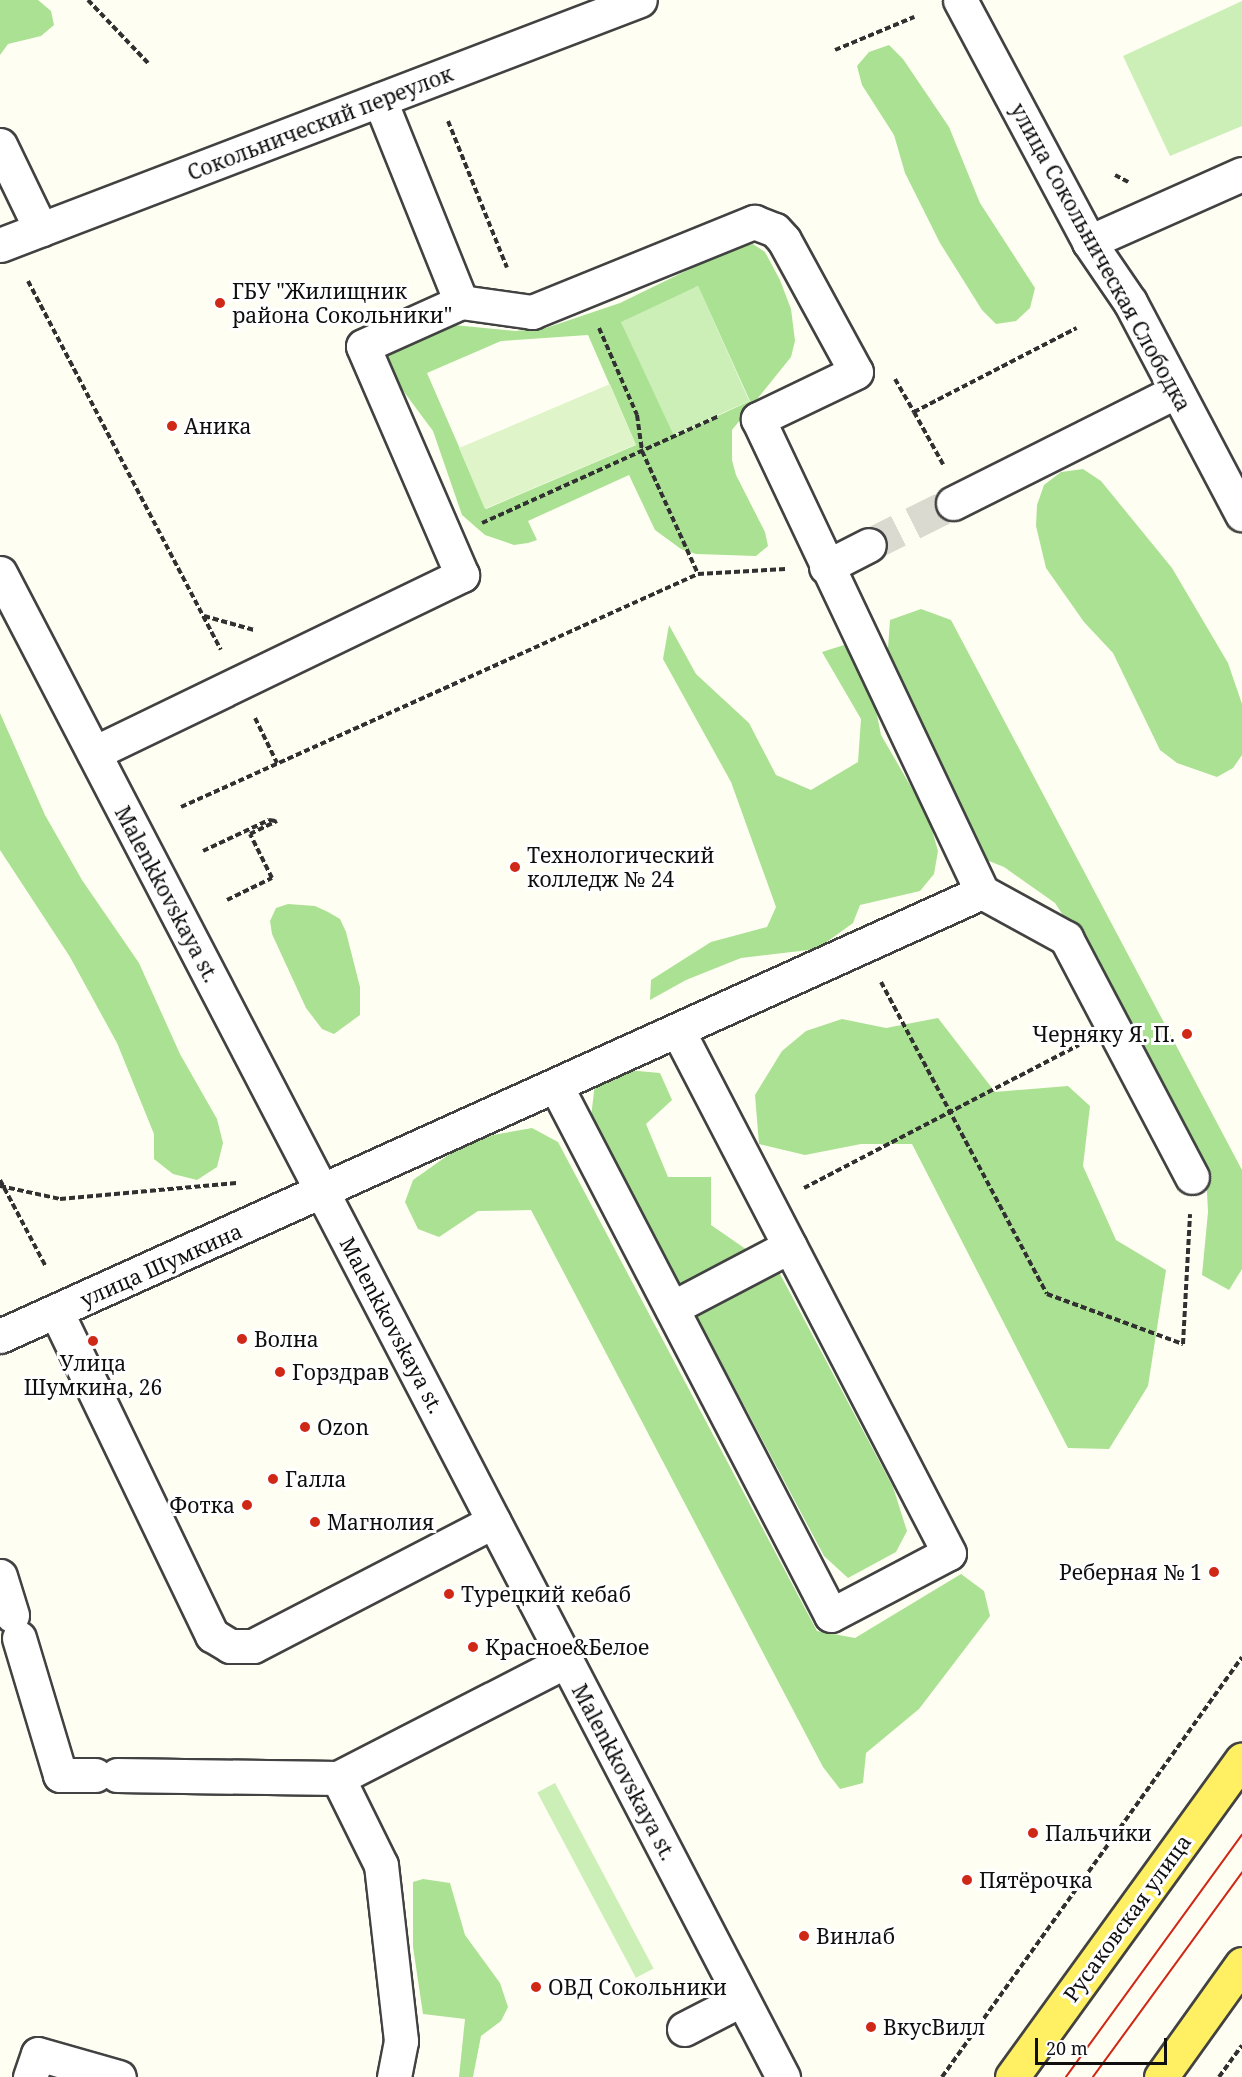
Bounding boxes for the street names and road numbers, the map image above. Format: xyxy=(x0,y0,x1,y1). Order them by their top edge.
street label: Сокольнический переулок xyxy=(184,61,456,185)
street label: улица Сокольническая Слободка xyxy=(1005,98,1197,416)
street label: Malenkkovskaya st. xyxy=(110,802,224,986)
street label: улица Шумкина xyxy=(76,1218,246,1312)
street label: Malenkkovskaya st. xyxy=(335,1233,449,1417)
street label: Malenkkovskaya st. xyxy=(567,1680,681,1864)
street label: Русаковская улица xyxy=(1058,1830,1196,2006)

